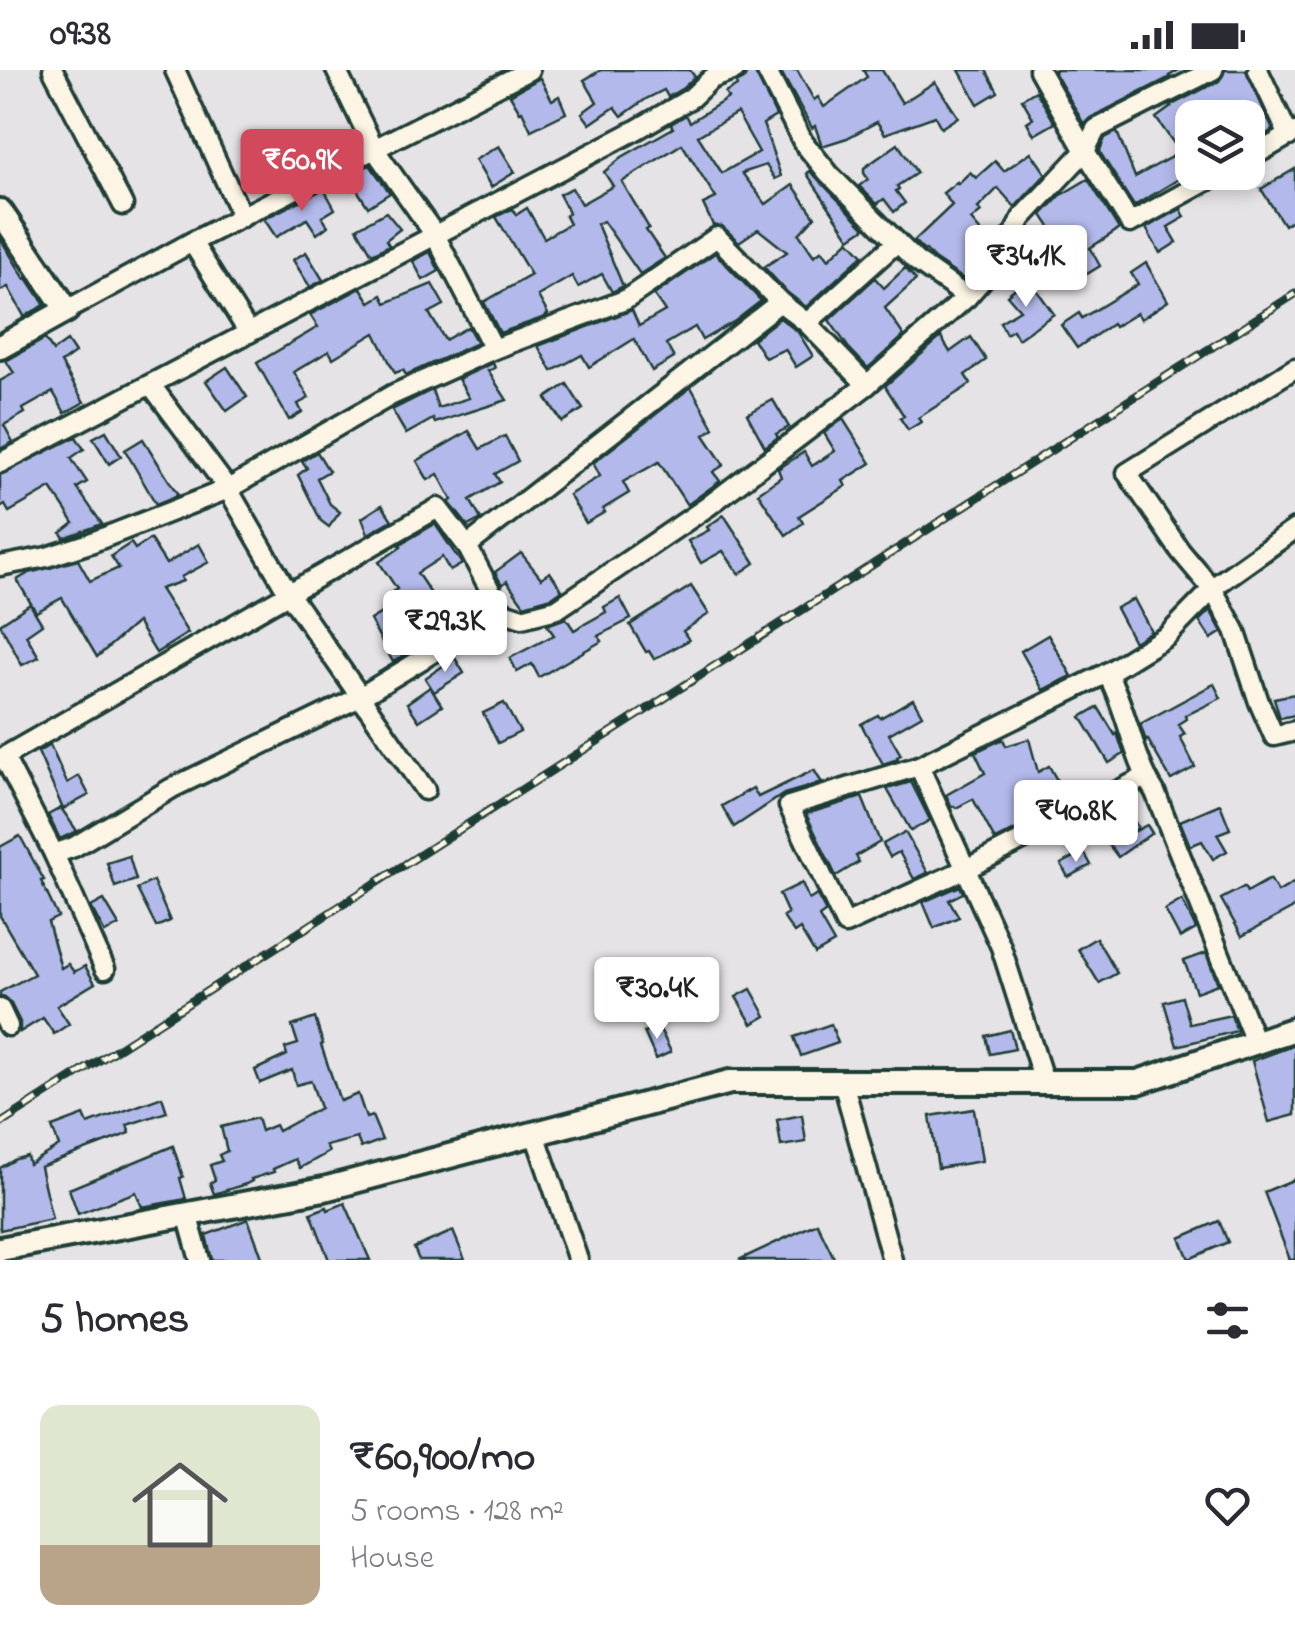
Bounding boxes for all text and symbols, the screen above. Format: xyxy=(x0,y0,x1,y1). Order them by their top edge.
text: 09:38 xyxy=(50,7,111,63)
map controls xyxy=(1175,100,1265,190)
button: layers xyxy=(1175,100,1265,190)
pin: ₹60.9K xyxy=(221,129,383,214)
text: ₹60.9K xyxy=(263,138,341,185)
pin: ₹34.1K xyxy=(945,225,1107,310)
text: ₹34.1K xyxy=(987,234,1065,281)
pin: ₹29.3K xyxy=(364,590,526,675)
text: ₹29.3K xyxy=(405,599,485,646)
pin: ₹40.8K xyxy=(995,780,1157,865)
text: ₹40.8K xyxy=(1036,789,1116,836)
pin: ₹30.4K xyxy=(576,957,738,1042)
text: ₹30.4K xyxy=(616,966,698,1013)
text: 5 homes xyxy=(40,1290,189,1351)
icon: filters xyxy=(1200,1293,1255,1348)
text: ₹60,900/mo xyxy=(350,1428,535,1489)
icon: home xyxy=(120,1445,240,1565)
icon: heart xyxy=(1200,1478,1255,1533)
text: 5 rooms · 128 m² xyxy=(350,1489,564,1536)
text: House xyxy=(350,1536,434,1583)

